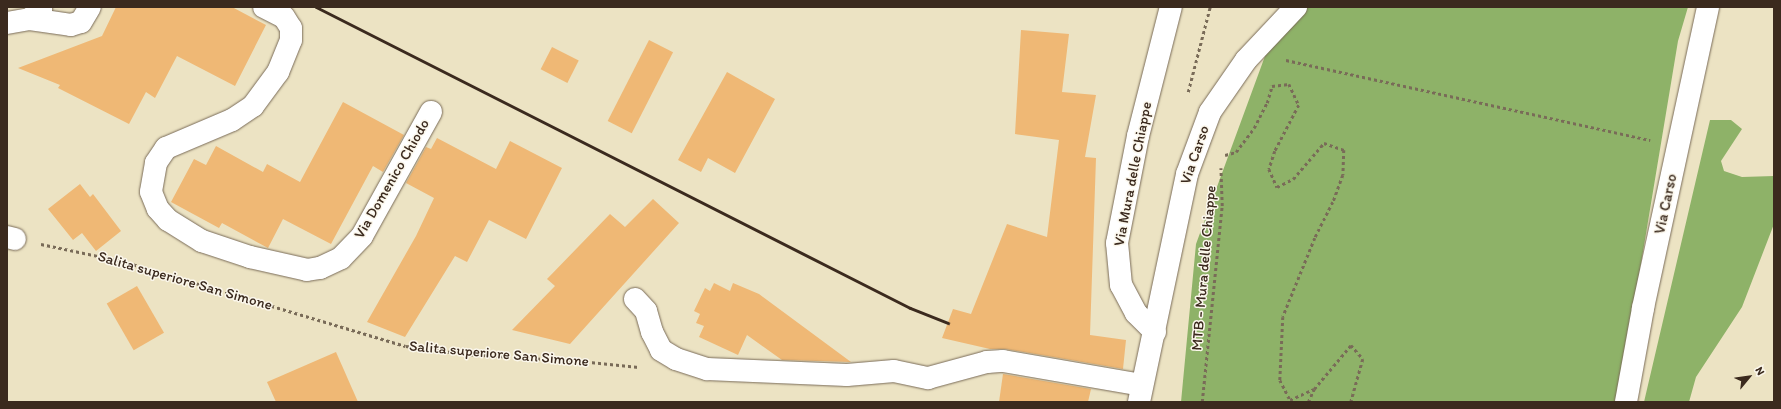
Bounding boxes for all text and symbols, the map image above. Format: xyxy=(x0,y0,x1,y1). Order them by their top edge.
street label: Via Mura delle Chiappe xyxy=(1110,101,1156,247)
street label: Via Domenico Chiodo xyxy=(350,116,434,242)
street label: Via Carso xyxy=(1177,123,1213,187)
street label: Via Carso xyxy=(1651,172,1681,236)
street label: MTB - Mura delle Chiappe xyxy=(1188,185,1220,351)
street label: Salita superiore San Simone xyxy=(96,247,274,315)
street label: Salita superiore San Simone xyxy=(408,337,590,371)
north arrow xyxy=(1729,357,1769,397)
text: N xyxy=(1752,365,1767,377)

